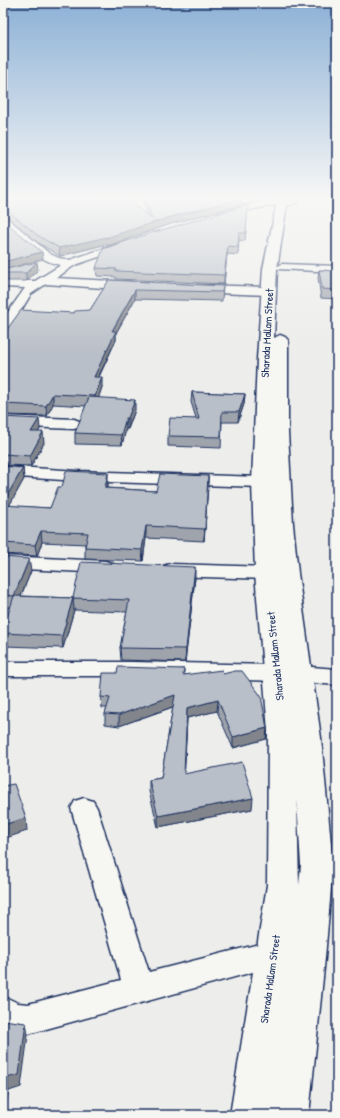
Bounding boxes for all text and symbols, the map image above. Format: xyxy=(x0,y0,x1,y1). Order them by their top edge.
street label: Sharada Mallam Street xyxy=(258,288,276,378)
street label: Sharada Mallam Street xyxy=(263,611,287,701)
street label: Sharada Mallam Street xyxy=(257,934,283,1024)

